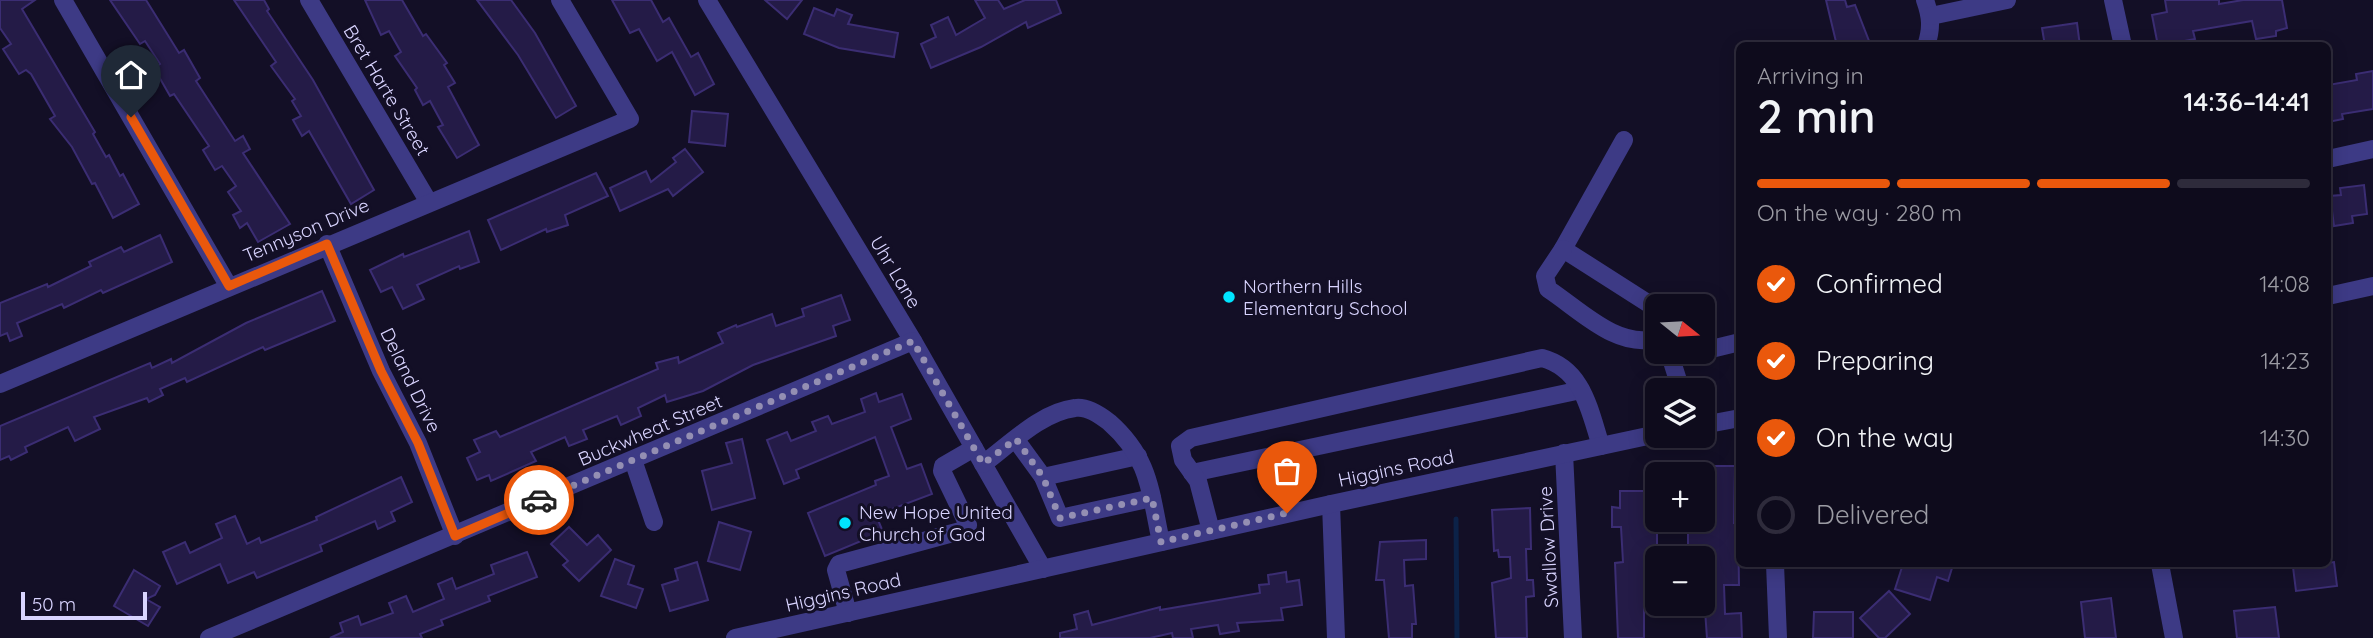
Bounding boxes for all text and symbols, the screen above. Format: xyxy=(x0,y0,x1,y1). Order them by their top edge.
street label: Bret Harte Street xyxy=(339,20,435,160)
pin xyxy=(101,45,161,117)
icon: home xyxy=(112,56,150,94)
text: Arriving in xyxy=(1757,61,1864,90)
text: 14:36–14:41 xyxy=(2184,85,2310,118)
text: 2 min xyxy=(1757,87,1876,145)
street label: Tennyson Drive xyxy=(239,193,373,267)
text: On the way · 280 m xyxy=(1757,198,1962,227)
street label: Uhr Lane xyxy=(865,231,927,313)
icon: check xyxy=(1757,265,1795,303)
text: Confirmed xyxy=(1816,267,1943,300)
text: 14:08 xyxy=(2259,269,2310,298)
place label: Northern Hills Elementary School xyxy=(1243,274,1408,320)
marker: Northern Hills Elementary School xyxy=(1221,289,1237,305)
north arrow xyxy=(1645,294,1715,364)
map controls xyxy=(1645,294,1715,616)
street label: Deland Drive xyxy=(375,324,447,436)
icon: check xyxy=(1757,342,1795,380)
text: Preparing xyxy=(1816,344,1934,377)
text: 14:23 xyxy=(2261,346,2310,375)
button: layers xyxy=(1645,378,1715,448)
street label: Buckwheat Street xyxy=(574,389,726,471)
icon: check xyxy=(1757,419,1795,457)
text: On the way xyxy=(1816,421,1954,454)
text: 14:30 xyxy=(2260,423,2310,452)
pin xyxy=(1257,441,1317,513)
street label: Higgins Road xyxy=(1336,444,1456,492)
icon: bag xyxy=(1268,452,1306,490)
button: + xyxy=(1645,462,1715,532)
courier xyxy=(504,465,574,535)
icon: car xyxy=(520,481,558,519)
street label: Swallow Drive xyxy=(1533,486,1563,608)
text: Delivered xyxy=(1816,498,1929,531)
place label: New Hope United Church of God xyxy=(859,500,1013,546)
marker: New Hope United Church of God xyxy=(837,515,853,531)
button: − xyxy=(1645,546,1715,616)
street label: Higgins Road xyxy=(783,567,903,617)
scale bar xyxy=(21,589,147,621)
text: 50 m xyxy=(32,592,76,616)

